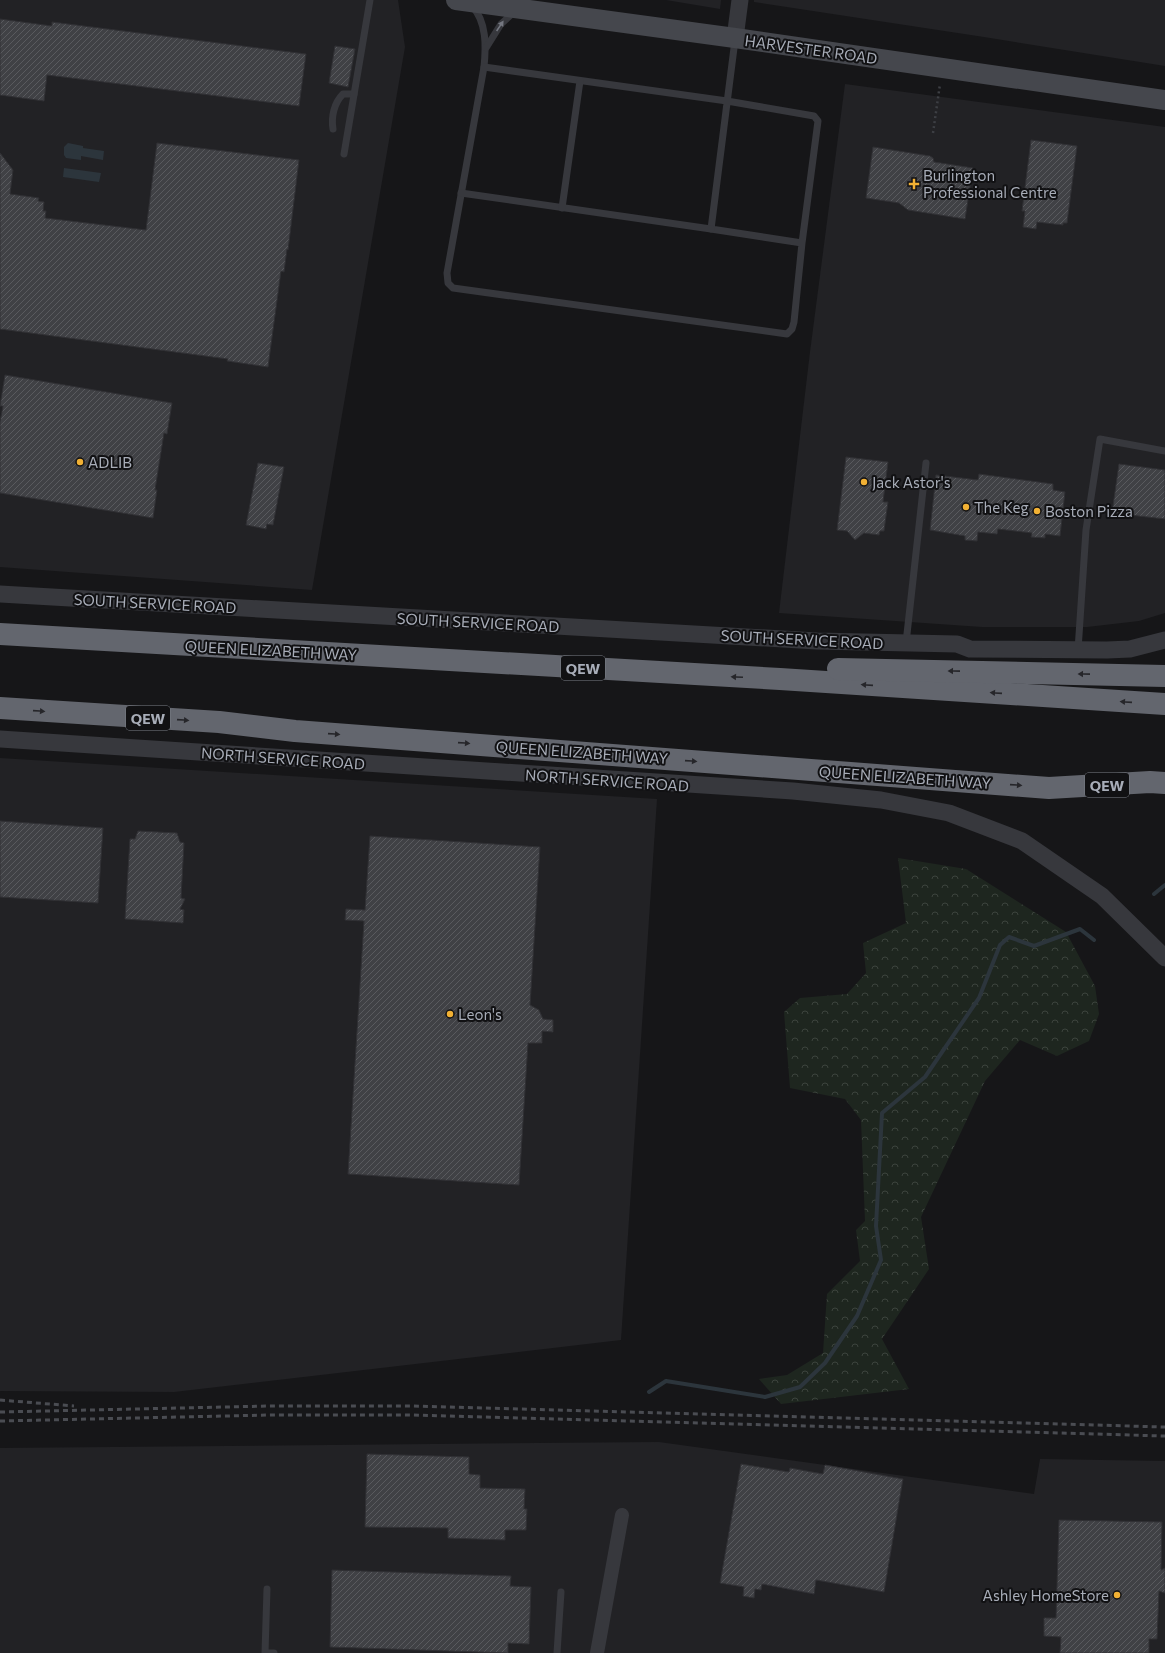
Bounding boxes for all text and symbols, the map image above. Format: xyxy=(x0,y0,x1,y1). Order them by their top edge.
one-way arrow xyxy=(496,21,504,31)
street label: HARVESTER ROAD xyxy=(744,31,878,67)
place label: Burlington Professional Centre xyxy=(923,166,1057,201)
marker: Burlington Professional Centre xyxy=(908,178,920,190)
place label: ADLIB xyxy=(88,453,132,471)
marker: ADLIB xyxy=(75,457,85,467)
place label: Jack Astor's xyxy=(872,473,951,491)
marker: Jack Astor's xyxy=(859,477,869,487)
place label: The Keg xyxy=(974,498,1029,516)
marker: The Keg xyxy=(961,502,971,512)
place label: Boston Pizza xyxy=(1045,502,1133,520)
marker: Boston Pizza xyxy=(1032,506,1042,516)
street label: SOUTH SERVICE ROAD xyxy=(73,590,237,616)
street label: SOUTH SERVICE ROAD xyxy=(396,609,560,635)
street label: SOUTH SERVICE ROAD xyxy=(720,626,884,652)
street label: QUEEN ELIZABETH WAY xyxy=(184,636,358,664)
road number: QEW xyxy=(561,656,605,680)
one-way arrow xyxy=(948,668,960,675)
one-way arrow xyxy=(1077,671,1090,677)
one-way arrow xyxy=(730,674,743,680)
one-way arrow xyxy=(860,682,873,688)
one-way arrow xyxy=(990,690,1002,697)
one-way arrow xyxy=(1120,698,1132,705)
road number: QEW xyxy=(126,706,170,730)
one-way arrow xyxy=(33,707,45,714)
one-way arrow xyxy=(177,716,189,723)
one-way arrow xyxy=(328,730,340,737)
street label: QUEEN ELIZABETH WAY xyxy=(495,737,669,767)
one-way arrow xyxy=(458,740,470,747)
street label: NORTH SERVICE ROAD xyxy=(201,743,365,773)
one-way arrow xyxy=(685,757,697,764)
street label: QUEEN ELIZABETH WAY xyxy=(818,762,992,792)
street label: NORTH SERVICE ROAD xyxy=(525,765,689,795)
road number: QEW xyxy=(1085,773,1129,797)
one-way arrow xyxy=(1010,782,1022,789)
place label: Leon's xyxy=(458,1005,502,1023)
marker: Leon's xyxy=(445,1009,455,1019)
place label: Ashley HomeStore xyxy=(983,1586,1109,1604)
marker: Ashley HomeStore xyxy=(1112,1590,1122,1600)

